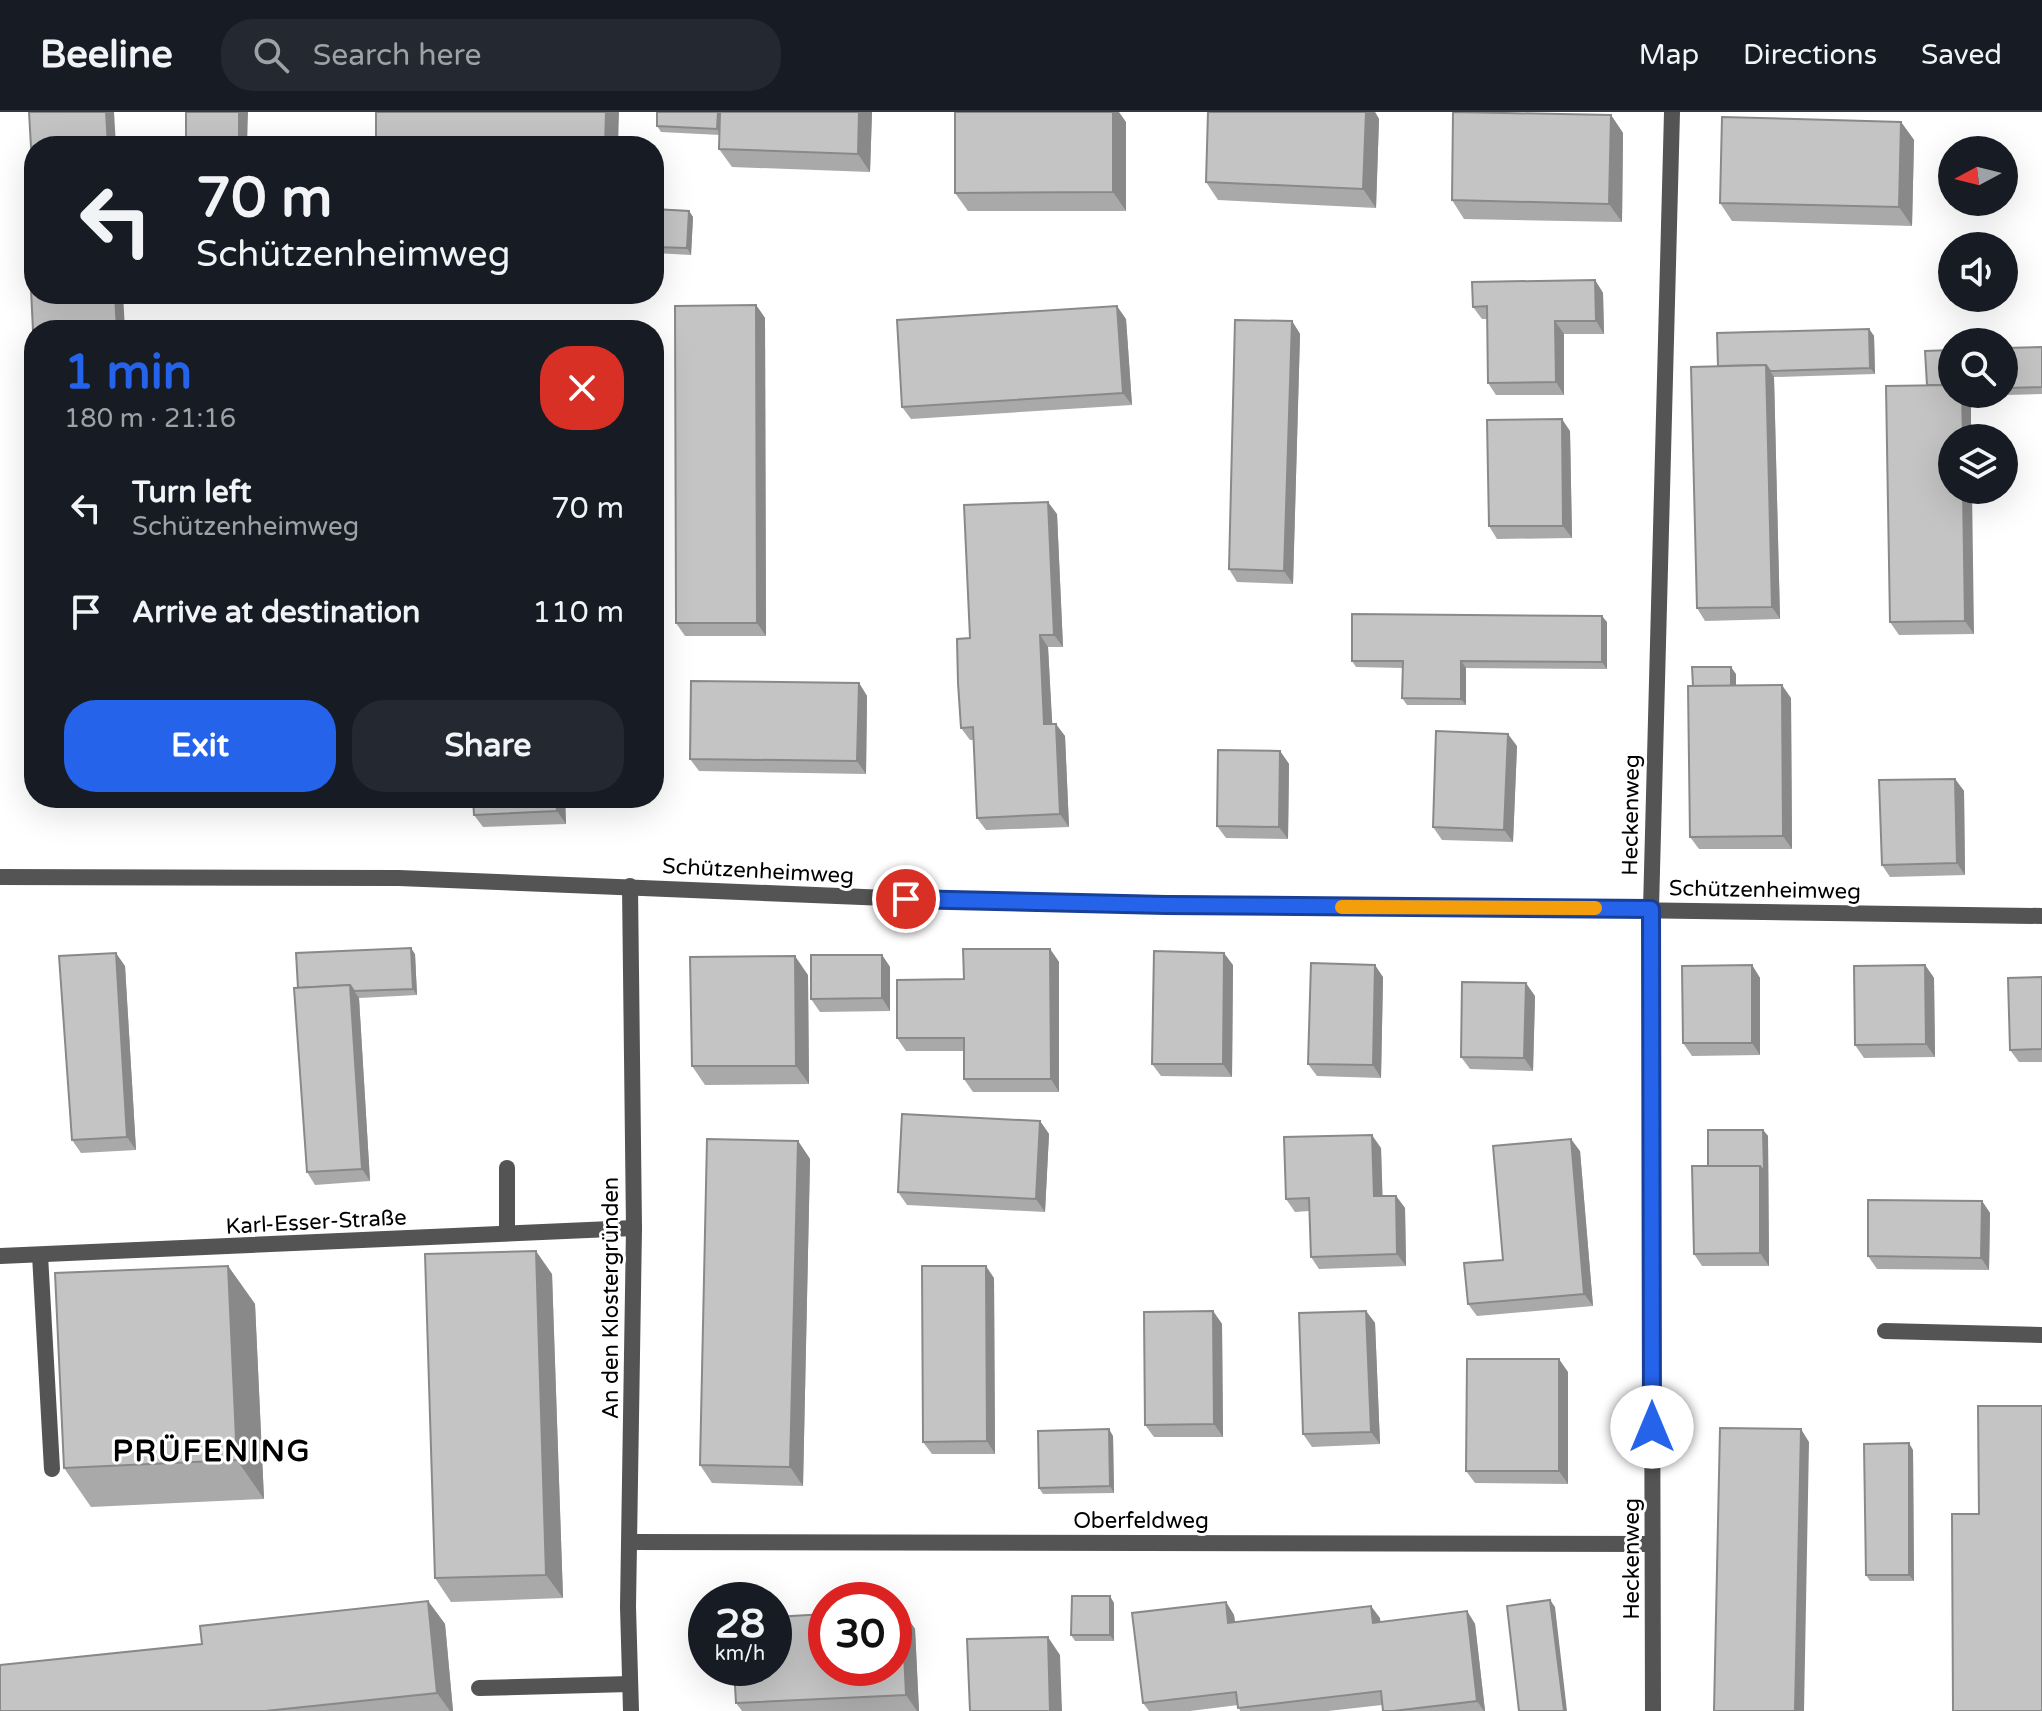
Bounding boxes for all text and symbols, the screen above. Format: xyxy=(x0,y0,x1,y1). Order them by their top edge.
search box xyxy=(221,19,781,91)
text: Beeline xyxy=(40,32,173,78)
icon: search xyxy=(249,33,293,77)
text: Search here xyxy=(313,37,481,74)
text: Map xyxy=(1639,38,1699,72)
text: Directions xyxy=(1743,38,1877,72)
text: Saved xyxy=(1921,38,2002,72)
north arrow xyxy=(1938,136,2018,216)
map controls xyxy=(1938,136,2018,504)
text: 70 m xyxy=(196,165,332,232)
icon: left xyxy=(64,168,168,272)
button: sound xyxy=(1938,232,2018,312)
text: Schützenheimweg xyxy=(196,233,510,276)
button: search xyxy=(1938,328,2018,408)
text: 1 min xyxy=(64,344,192,402)
button: close xyxy=(540,346,624,430)
text: 180 m · 21:16 xyxy=(64,403,236,434)
button: layers xyxy=(1938,424,2018,504)
text: Turn left xyxy=(132,474,251,511)
icon: left xyxy=(64,486,108,530)
text: 70 m xyxy=(551,490,624,527)
text: Schützenheimweg xyxy=(132,511,359,542)
icon: arrive xyxy=(64,590,108,634)
text: Arrive at destination xyxy=(132,594,420,631)
text: 110 m xyxy=(532,594,624,631)
button: Exit xyxy=(64,700,336,792)
button: Share xyxy=(352,700,624,792)
street label: Heckenweg xyxy=(1617,754,1645,876)
street label: Schützenheimweg xyxy=(661,853,855,889)
pin xyxy=(872,865,940,933)
street label: Schützenheimweg xyxy=(1669,875,1861,905)
icon: arrive xyxy=(884,877,928,921)
street label: An den Klostergründen xyxy=(598,1177,624,1419)
street label: Karl-Esser-Straße xyxy=(225,1204,407,1240)
position arrow xyxy=(1610,1385,1694,1469)
district label: PRÜFENING xyxy=(112,1433,312,1470)
street label: Heckenweg xyxy=(1619,1498,1645,1620)
street label: Oberfeldweg xyxy=(1073,1508,1209,1534)
speed limit sign: 30 xyxy=(808,1582,912,1686)
text: 28 xyxy=(715,1600,765,1648)
text: km/h xyxy=(715,1642,765,1666)

